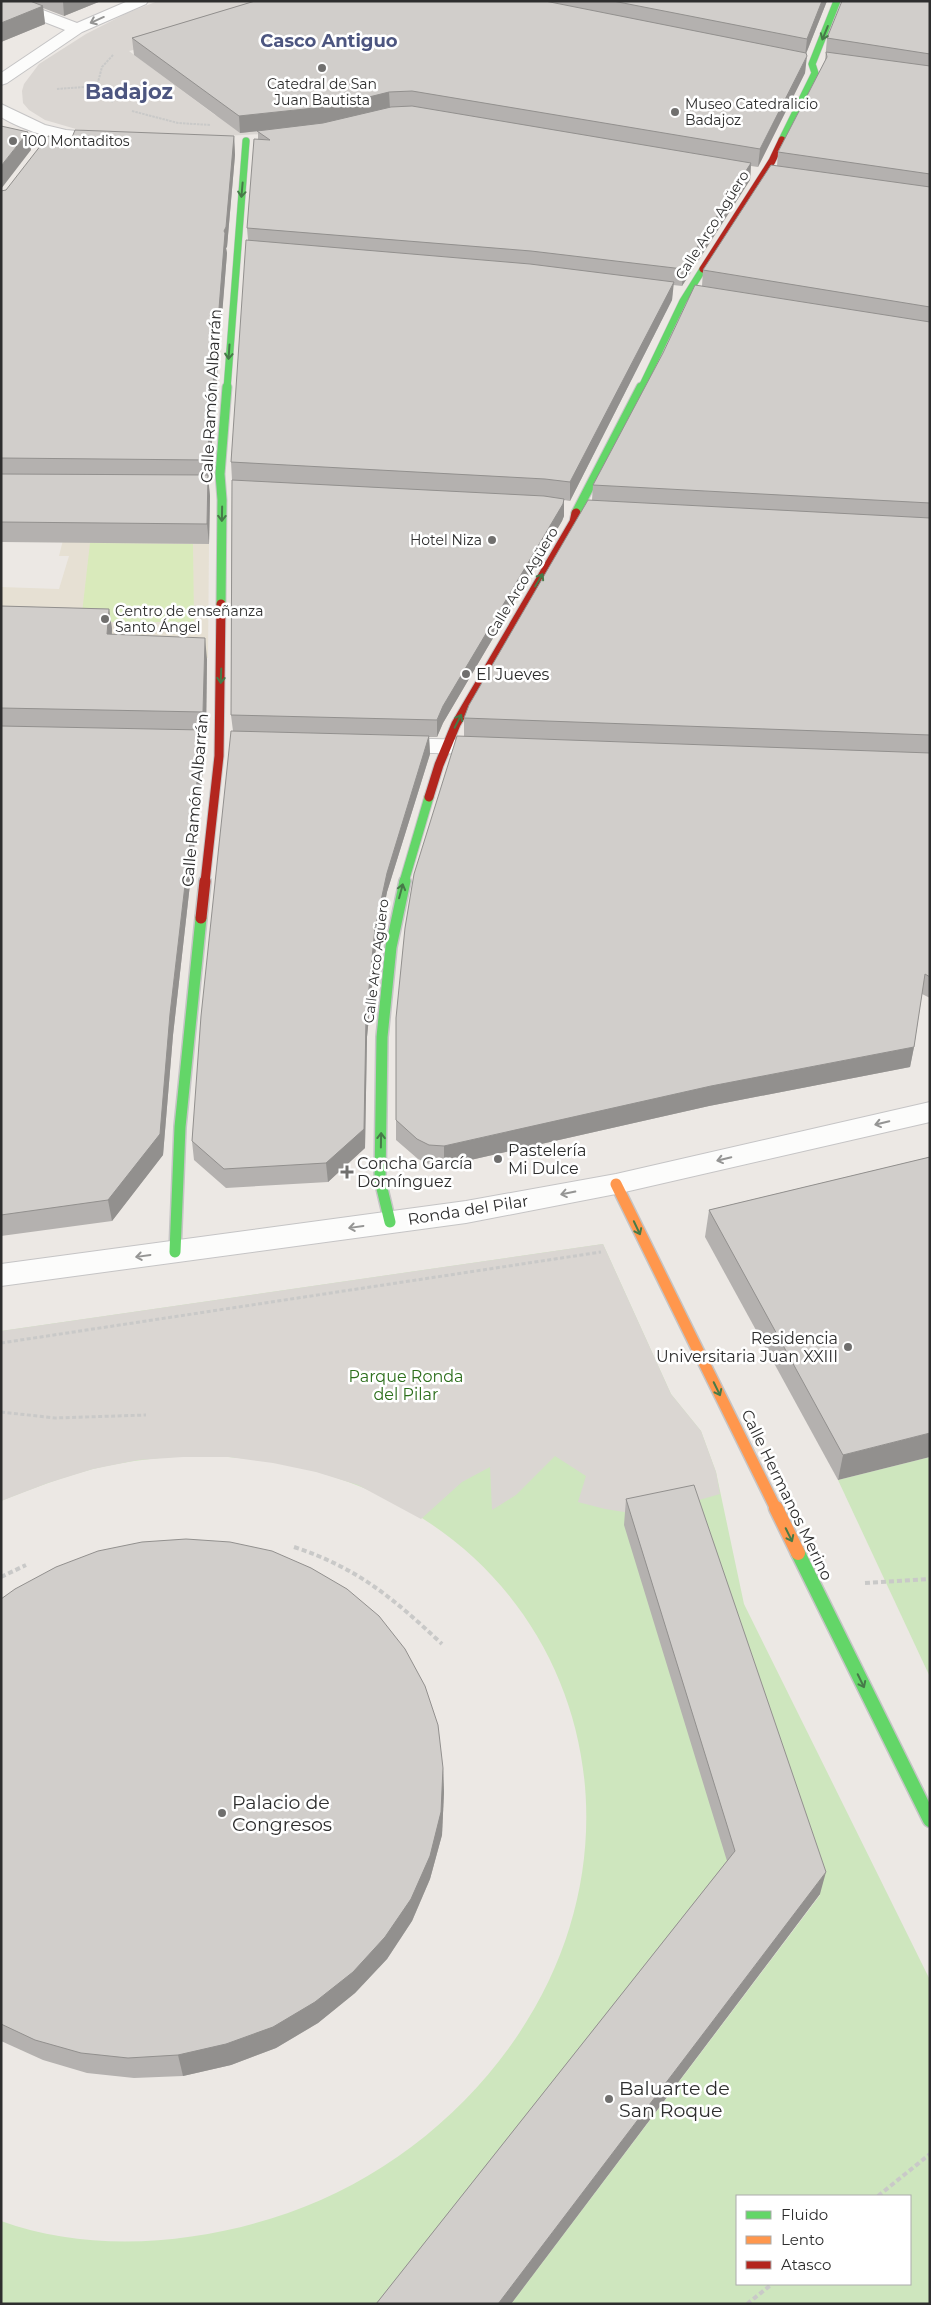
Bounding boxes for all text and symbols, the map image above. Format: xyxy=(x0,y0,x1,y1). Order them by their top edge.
one-way arrow xyxy=(90,16,105,26)
one-way arrow xyxy=(819,25,828,40)
district label: Casco Antiguo xyxy=(260,30,398,52)
marker: Catedral de San Juan Bautista xyxy=(316,62,328,74)
place label: Catedral de San Juan Bautista xyxy=(267,75,377,109)
district label: Badajoz xyxy=(85,79,173,104)
place label: Museo Catedralicio Badajoz xyxy=(685,95,818,129)
marker: Museo Catedralicio Badajoz xyxy=(669,106,681,118)
place label: 100 Montaditos xyxy=(23,132,130,150)
marker: 100 Montaditos xyxy=(7,135,19,147)
street label: Calle Arco Agüero xyxy=(671,167,753,283)
one-way arrow xyxy=(237,181,246,197)
street label: Calle Ramón Albarrán xyxy=(197,308,225,484)
one-way arrow xyxy=(225,343,234,359)
one-way arrow xyxy=(217,506,227,522)
street label: Calle Arco Agüero xyxy=(482,524,562,640)
place label: Hotel Niza xyxy=(410,531,482,549)
marker: Hotel Niza xyxy=(486,534,498,546)
one-way arrow xyxy=(535,574,545,588)
place label: Centro de enseñanza Santo Ángel xyxy=(115,602,264,636)
marker: Centro de enseñanza Santo Ángel xyxy=(99,613,111,625)
place label: El Jueves xyxy=(476,665,550,684)
one-way arrow xyxy=(216,668,225,684)
marker: El Jueves xyxy=(460,668,472,680)
street label: Calle Ramón Albarrán xyxy=(178,712,212,888)
one-way arrow xyxy=(454,714,463,729)
one-way arrow xyxy=(397,884,407,900)
street label: Calle Arco Agüero xyxy=(359,898,393,1024)
one-way arrow xyxy=(875,1119,891,1128)
one-way arrow xyxy=(376,1132,385,1148)
place label: Pastelería Mi Dulce xyxy=(508,1141,586,1178)
marker: Pastelería Mi Dulce xyxy=(492,1153,504,1165)
place label: Concha García Domínguez xyxy=(357,1154,473,1191)
one-way arrow xyxy=(716,1155,732,1164)
marker: Concha García Domínguez xyxy=(341,1166,353,1178)
one-way arrow xyxy=(561,1188,577,1198)
street label: Ronda del Pilar xyxy=(406,1191,530,1229)
one-way arrow xyxy=(633,1220,642,1235)
one-way arrow xyxy=(348,1222,364,1232)
one-way arrow xyxy=(135,1251,151,1261)
place label: Residencia Universitaria Juan XXIII xyxy=(656,1329,838,1366)
marker: Residencia Universitaria Juan XXIII xyxy=(842,1341,854,1353)
park label: Parque Ronda del Pilar xyxy=(348,1367,464,1404)
one-way arrow xyxy=(712,1382,722,1397)
street label: Calle Hermanos Merino xyxy=(737,1406,837,1584)
one-way arrow xyxy=(785,1527,794,1542)
one-way arrow xyxy=(856,1673,866,1688)
place label: Palacio de Congresos xyxy=(232,1791,332,1836)
marker: Palacio de Congresos xyxy=(216,1807,228,1819)
place label: Baluarte de San Roque xyxy=(619,2077,730,2122)
marker: Baluarte de San Roque xyxy=(603,2093,615,2105)
legend xyxy=(736,2195,911,2285)
text: Fluido xyxy=(781,2205,828,2224)
text: Lento xyxy=(781,2230,824,2249)
text: Atasco xyxy=(781,2255,831,2274)

